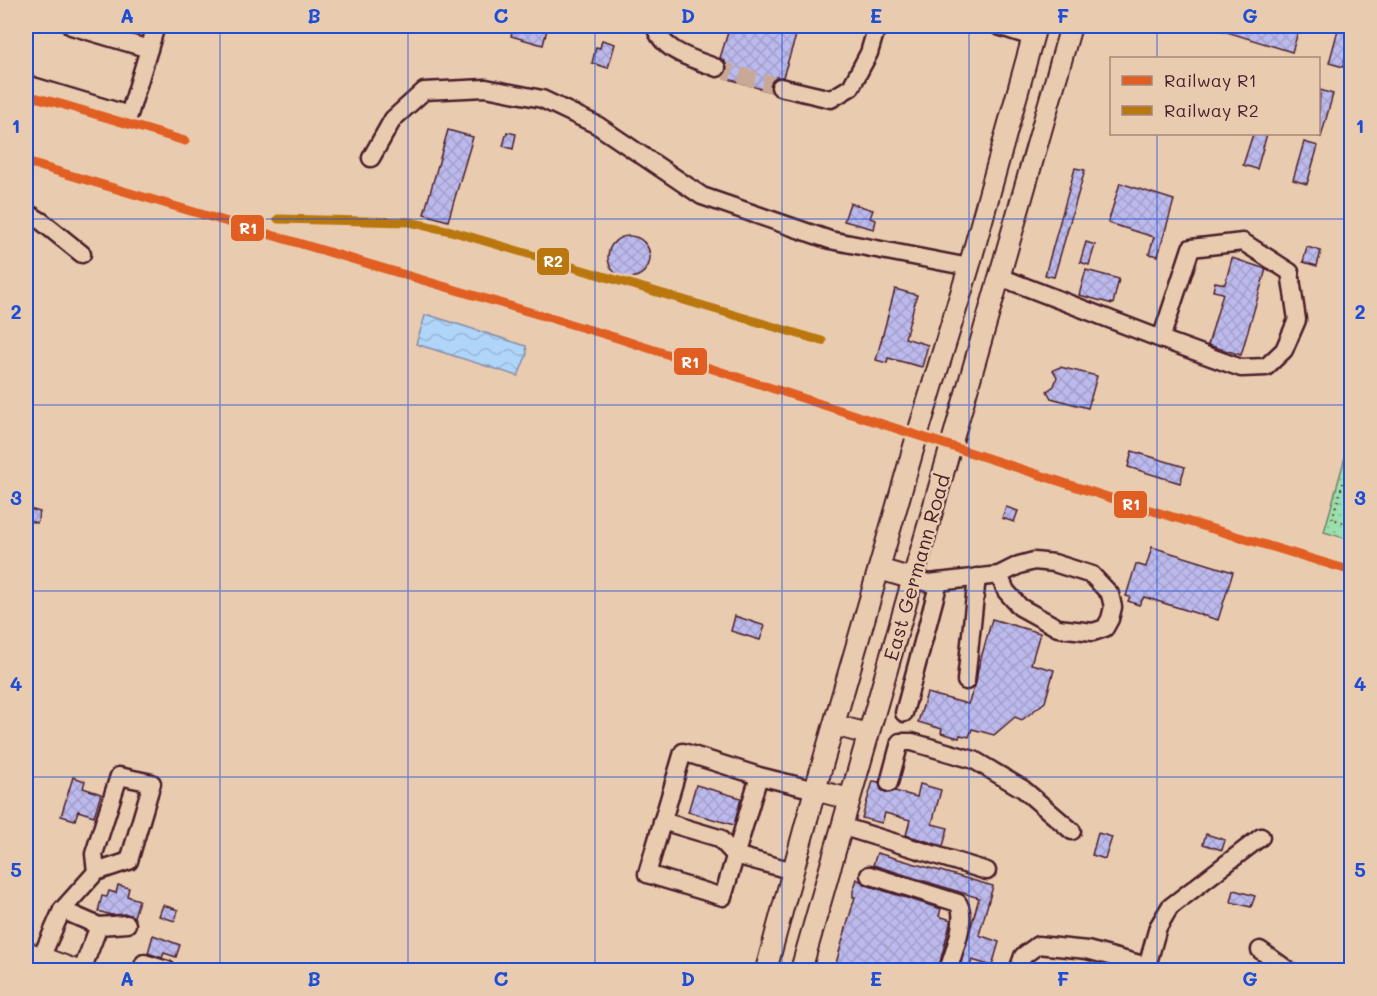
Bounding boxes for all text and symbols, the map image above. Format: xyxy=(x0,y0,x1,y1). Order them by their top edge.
text: A xyxy=(120,2,134,28)
text: B xyxy=(307,2,321,28)
text: C xyxy=(494,2,509,28)
text: D xyxy=(681,2,695,28)
text: E xyxy=(870,2,882,28)
text: F xyxy=(1057,2,1070,28)
text: G xyxy=(1242,2,1258,28)
legend xyxy=(1110,57,1320,135)
text: Railway R1 xyxy=(1164,68,1257,92)
text: Railway R2 xyxy=(1164,98,1259,122)
text: 1 xyxy=(12,112,20,138)
text: 1 xyxy=(1356,112,1364,138)
line badge: R1 xyxy=(230,214,265,242)
text: R1 xyxy=(239,217,257,238)
line badge: R2 xyxy=(536,247,570,276)
text: R2 xyxy=(543,250,563,271)
text: 2 xyxy=(10,298,22,324)
text: 2 xyxy=(1354,298,1366,324)
line badge: R1 xyxy=(673,347,708,376)
text: R1 xyxy=(681,351,699,372)
street label: East Germann Road xyxy=(877,471,955,663)
text: 3 xyxy=(10,484,22,510)
text: 3 xyxy=(1354,484,1366,510)
line badge: R1 xyxy=(1113,490,1148,519)
text: R1 xyxy=(1122,493,1140,514)
text: 4 xyxy=(10,670,23,696)
text: 4 xyxy=(1354,670,1367,696)
text: 5 xyxy=(10,856,22,882)
text: 5 xyxy=(1354,856,1366,882)
text: A xyxy=(120,965,134,991)
text: B xyxy=(307,965,321,991)
text: C xyxy=(494,965,509,991)
text: D xyxy=(681,965,695,991)
text: E xyxy=(870,965,882,991)
text: F xyxy=(1057,965,1070,991)
text: G xyxy=(1242,965,1258,991)

